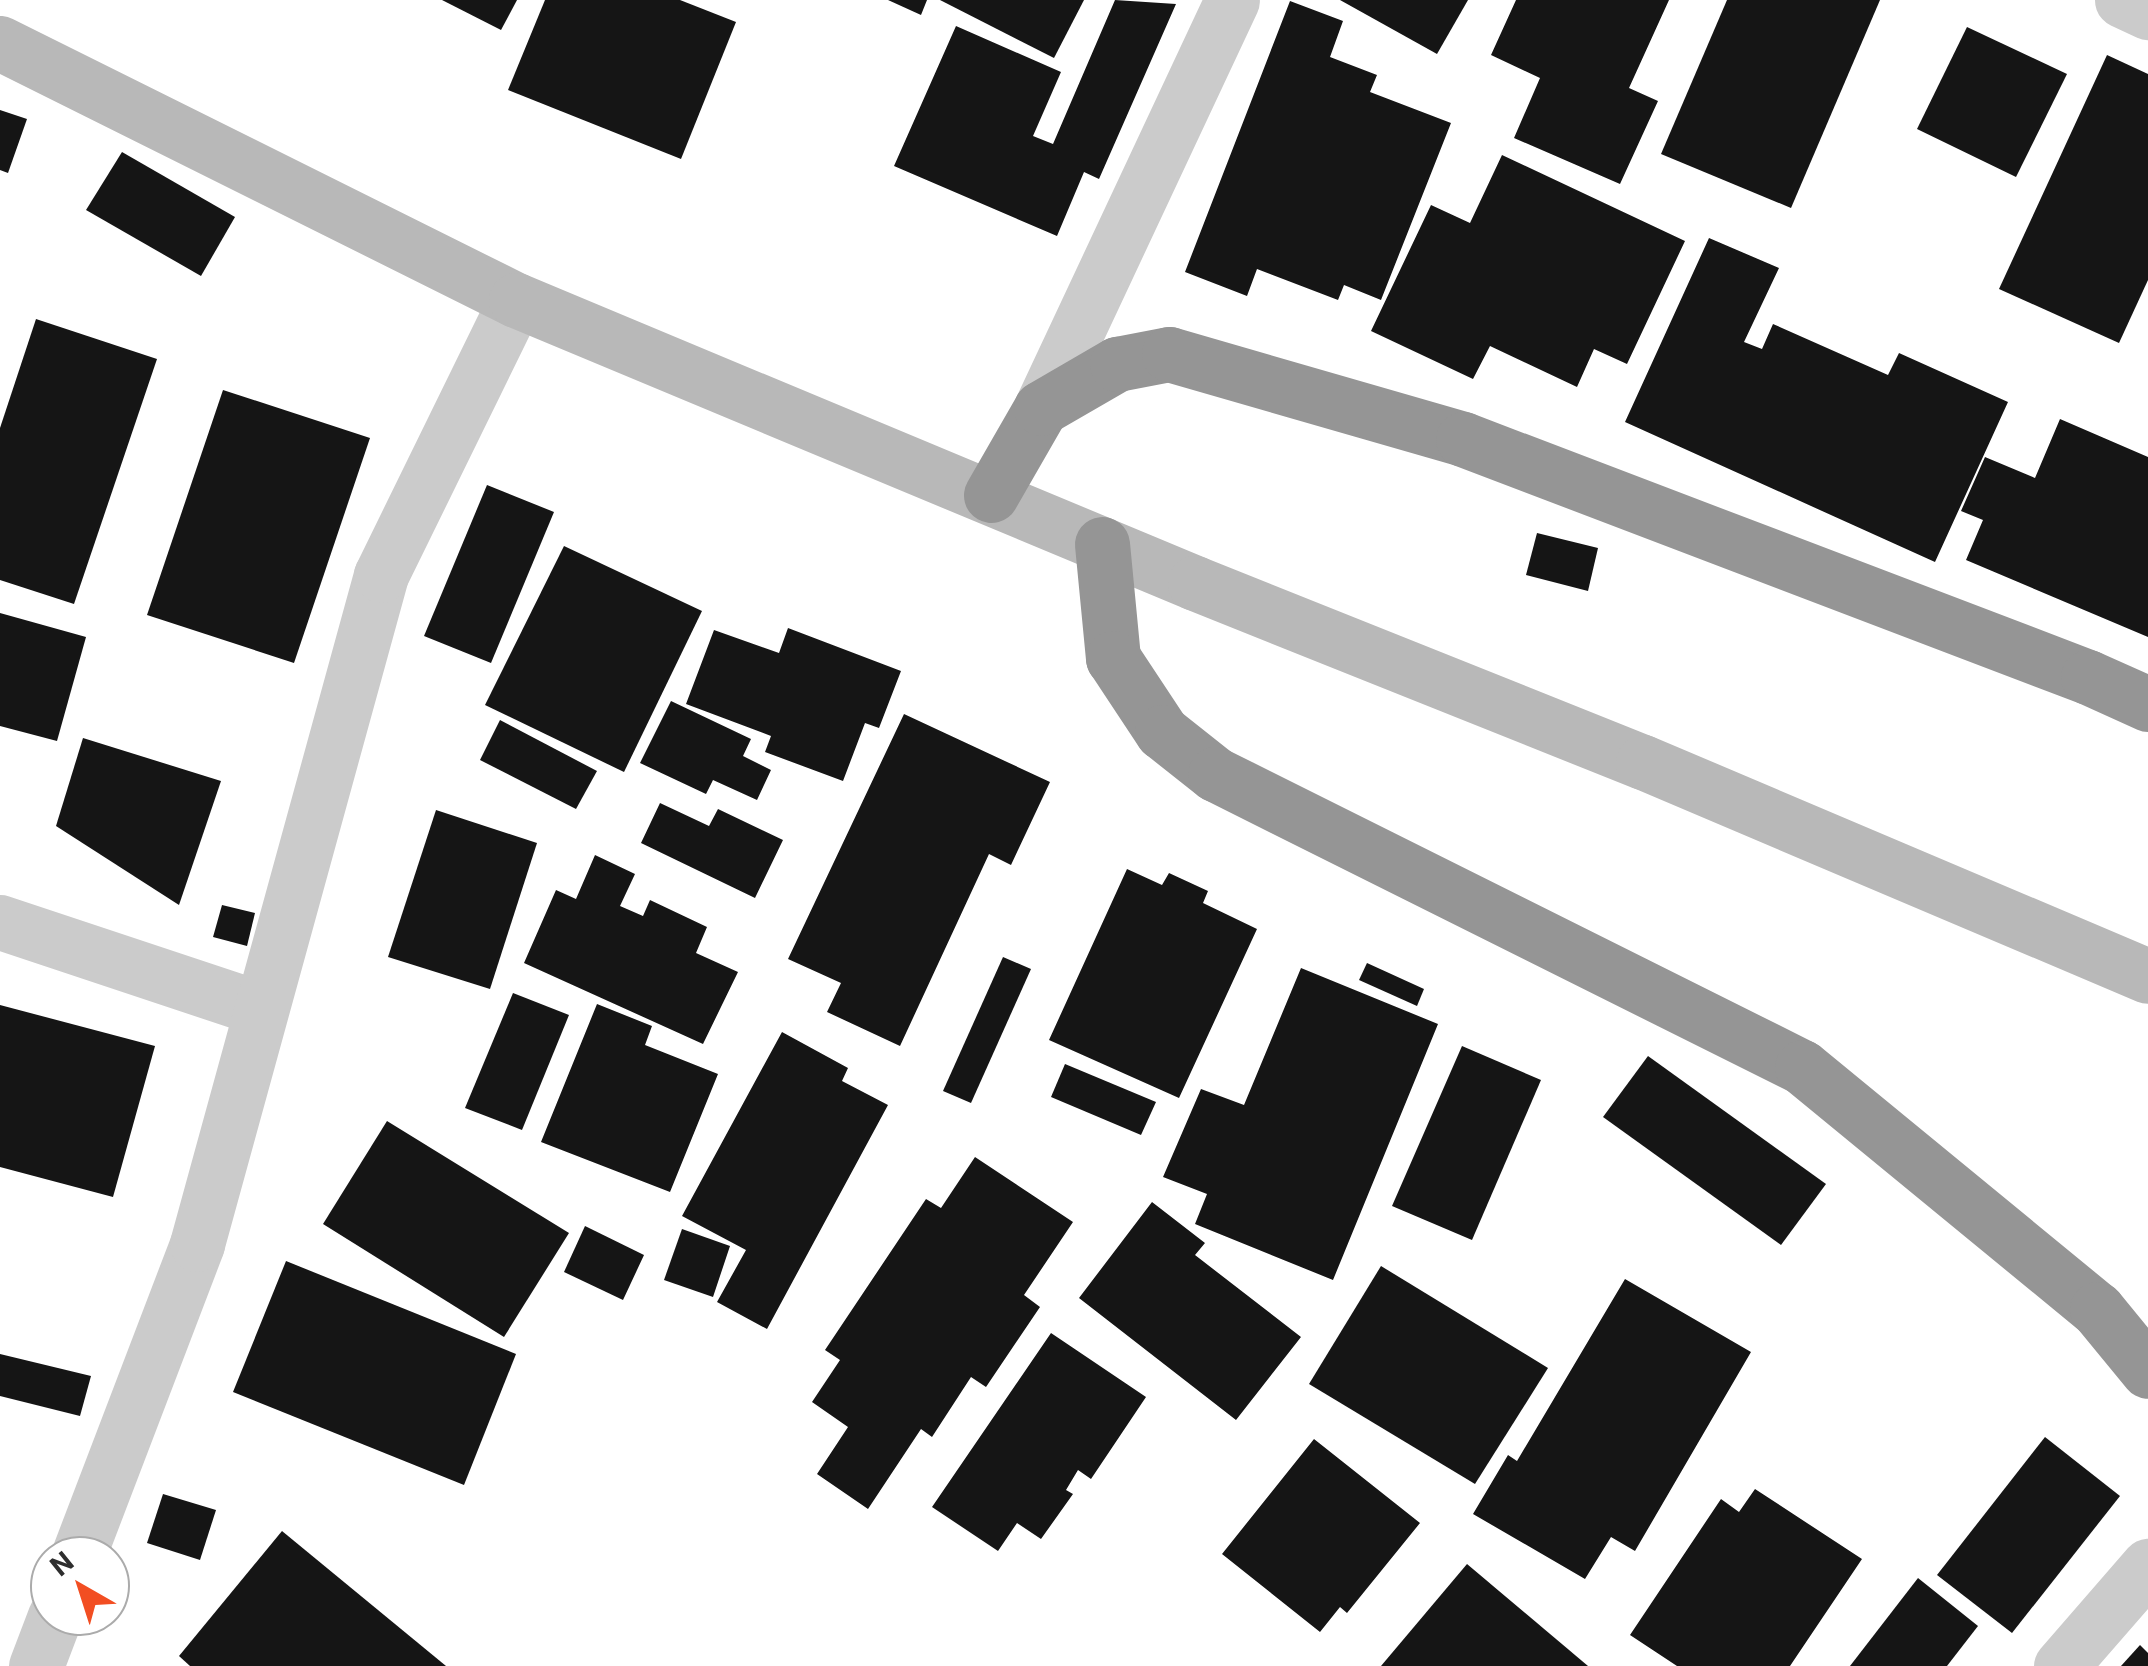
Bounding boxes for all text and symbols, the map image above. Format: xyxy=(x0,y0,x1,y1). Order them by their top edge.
north arrow xyxy=(30,1536,130,1636)
text: N xyxy=(44,1545,80,1583)

